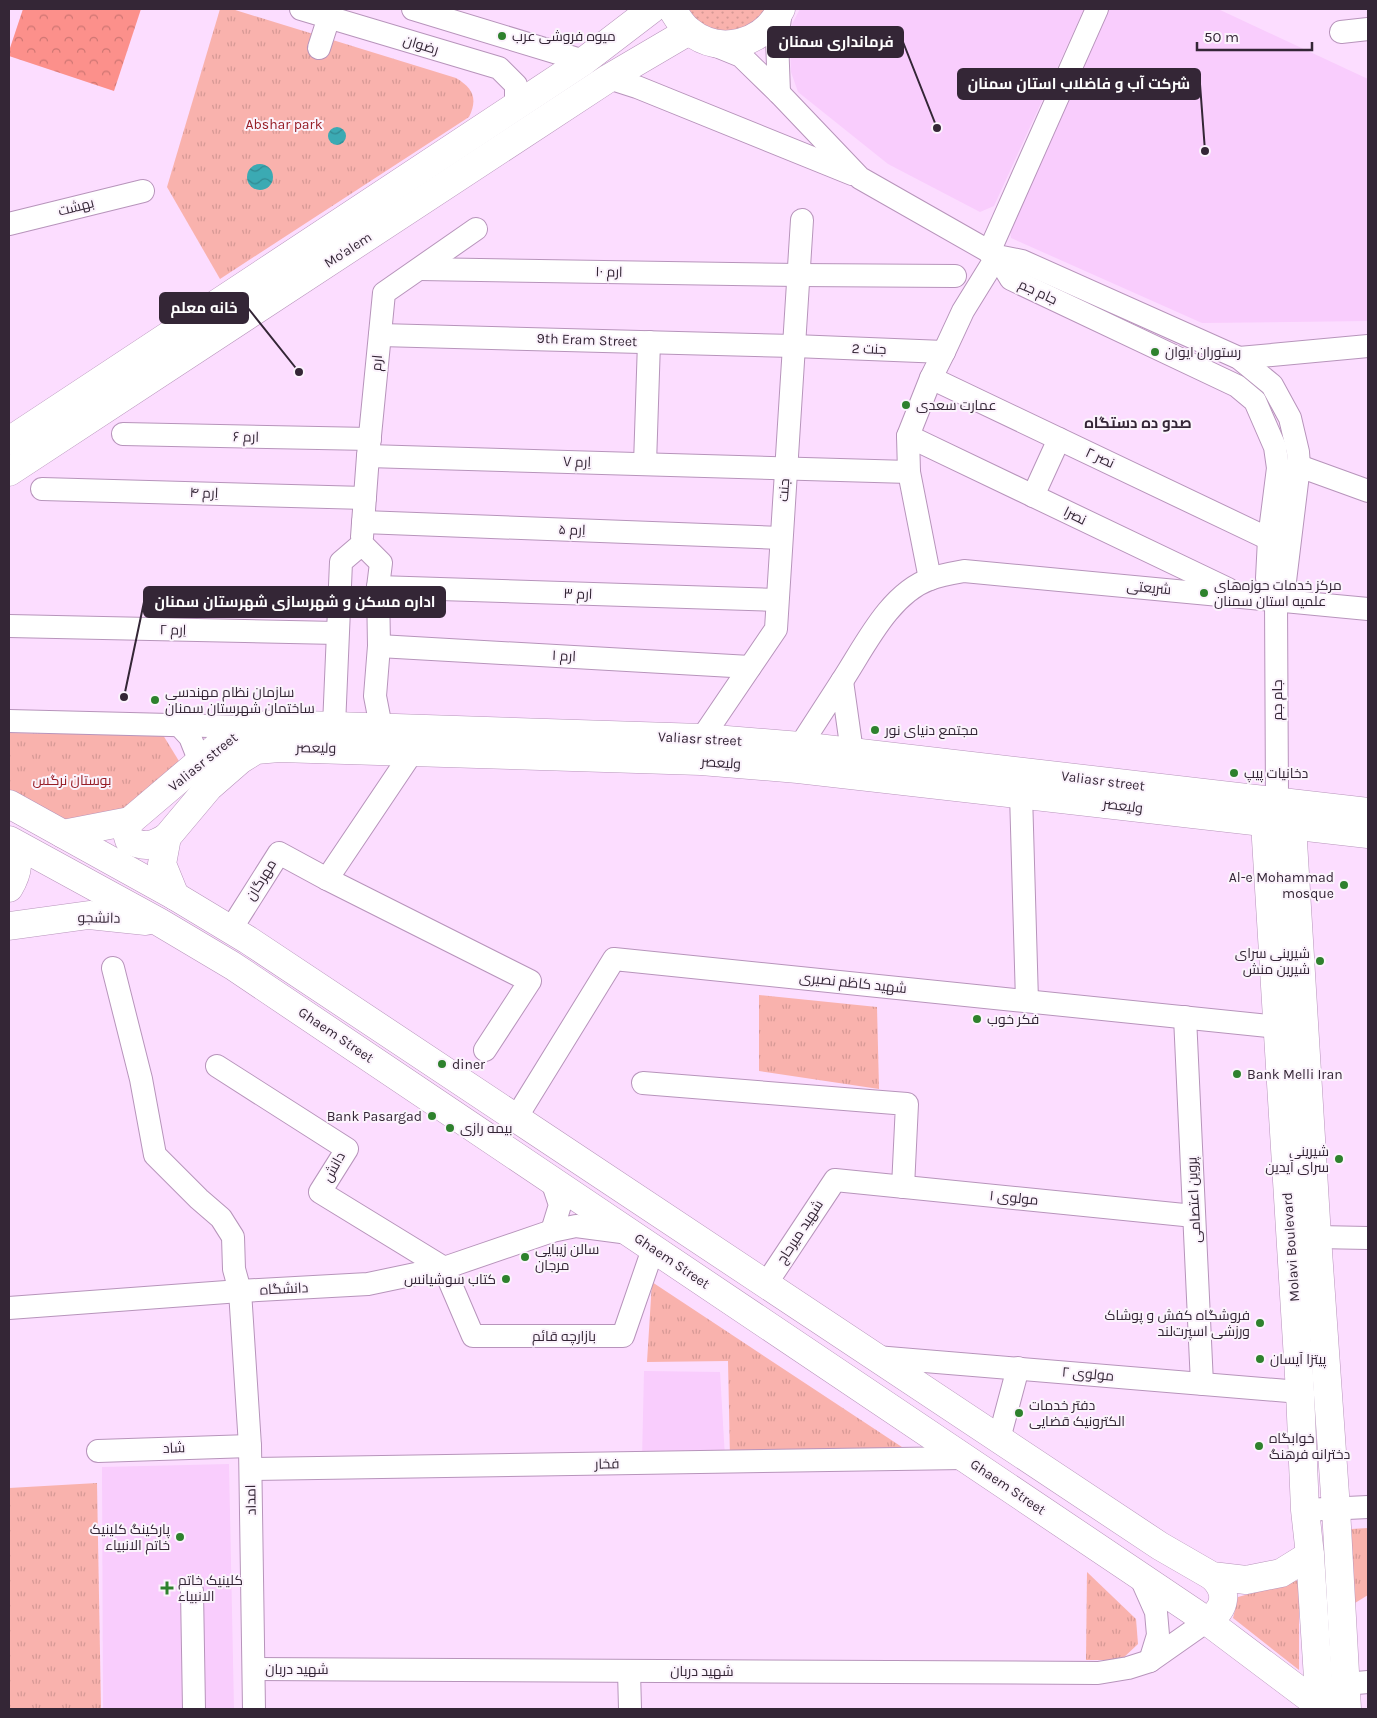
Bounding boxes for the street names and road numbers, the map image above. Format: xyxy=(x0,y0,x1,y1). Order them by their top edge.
street label: رضوان xyxy=(401,32,441,58)
street label: بهشت xyxy=(56,194,96,220)
street label: Mo'alem xyxy=(321,228,375,272)
street label: ارم ۱۰ xyxy=(595,263,623,282)
street label: جام جم xyxy=(1015,276,1060,309)
street label: 9th Eram Street xyxy=(536,330,638,350)
street label: جنت 2 xyxy=(851,340,887,358)
street label: ارم xyxy=(368,354,387,372)
street label: ارم ۶ xyxy=(233,428,259,447)
street label: نصر ۲ xyxy=(1083,444,1117,472)
street label: اِرم ۷ xyxy=(563,453,592,472)
street label: جنت xyxy=(775,478,793,502)
street label: اِرم ۴ xyxy=(189,484,219,503)
street label: نصرا xyxy=(1061,503,1089,529)
street label: اِرم ۵ xyxy=(558,521,586,540)
street label: شریعتی xyxy=(1126,578,1172,598)
street label: ارم ۳ xyxy=(563,585,593,604)
street label: اِرم ۲ xyxy=(159,621,187,640)
street label: ارم ۱ xyxy=(552,647,576,666)
street label: جام جم xyxy=(1269,680,1287,721)
street label: Valiasr street xyxy=(658,728,742,750)
street label: Valiasr street xyxy=(165,729,241,795)
street label: ولیعصر xyxy=(295,739,336,757)
street label: ولیعصر xyxy=(699,753,742,773)
street label: Valiasr street xyxy=(1060,767,1146,795)
street label: ولیعصر xyxy=(1101,795,1144,817)
street label: مهرگان xyxy=(242,856,280,904)
street label: دانشجو xyxy=(77,909,121,927)
street label: شهید کاظم نصیری xyxy=(798,969,908,998)
street label: Ghaem Street xyxy=(295,1004,377,1066)
street label: دانش xyxy=(319,1149,349,1185)
street label: پروین اعتصامی xyxy=(1183,1156,1206,1243)
street label: مولوی ۱ xyxy=(989,1187,1039,1209)
street label: Molavi Boulevard xyxy=(1279,1192,1303,1302)
street label: شهید میرحاج xyxy=(773,1197,827,1267)
street label: Ghaem Street xyxy=(631,1230,713,1292)
street label: دانشگاه xyxy=(259,1279,309,1299)
street label: بازارچه قائم xyxy=(532,1328,596,1346)
street label: مولوی ۲ xyxy=(1061,1363,1115,1385)
street label: شاد xyxy=(162,1439,186,1457)
street label: فخار xyxy=(593,1455,620,1473)
street label: Ghaem Street xyxy=(967,1456,1049,1518)
street label: امداد xyxy=(242,1484,260,1516)
street label: شهید دربان xyxy=(265,1661,329,1678)
street label: شهید دربان xyxy=(670,1663,734,1680)

